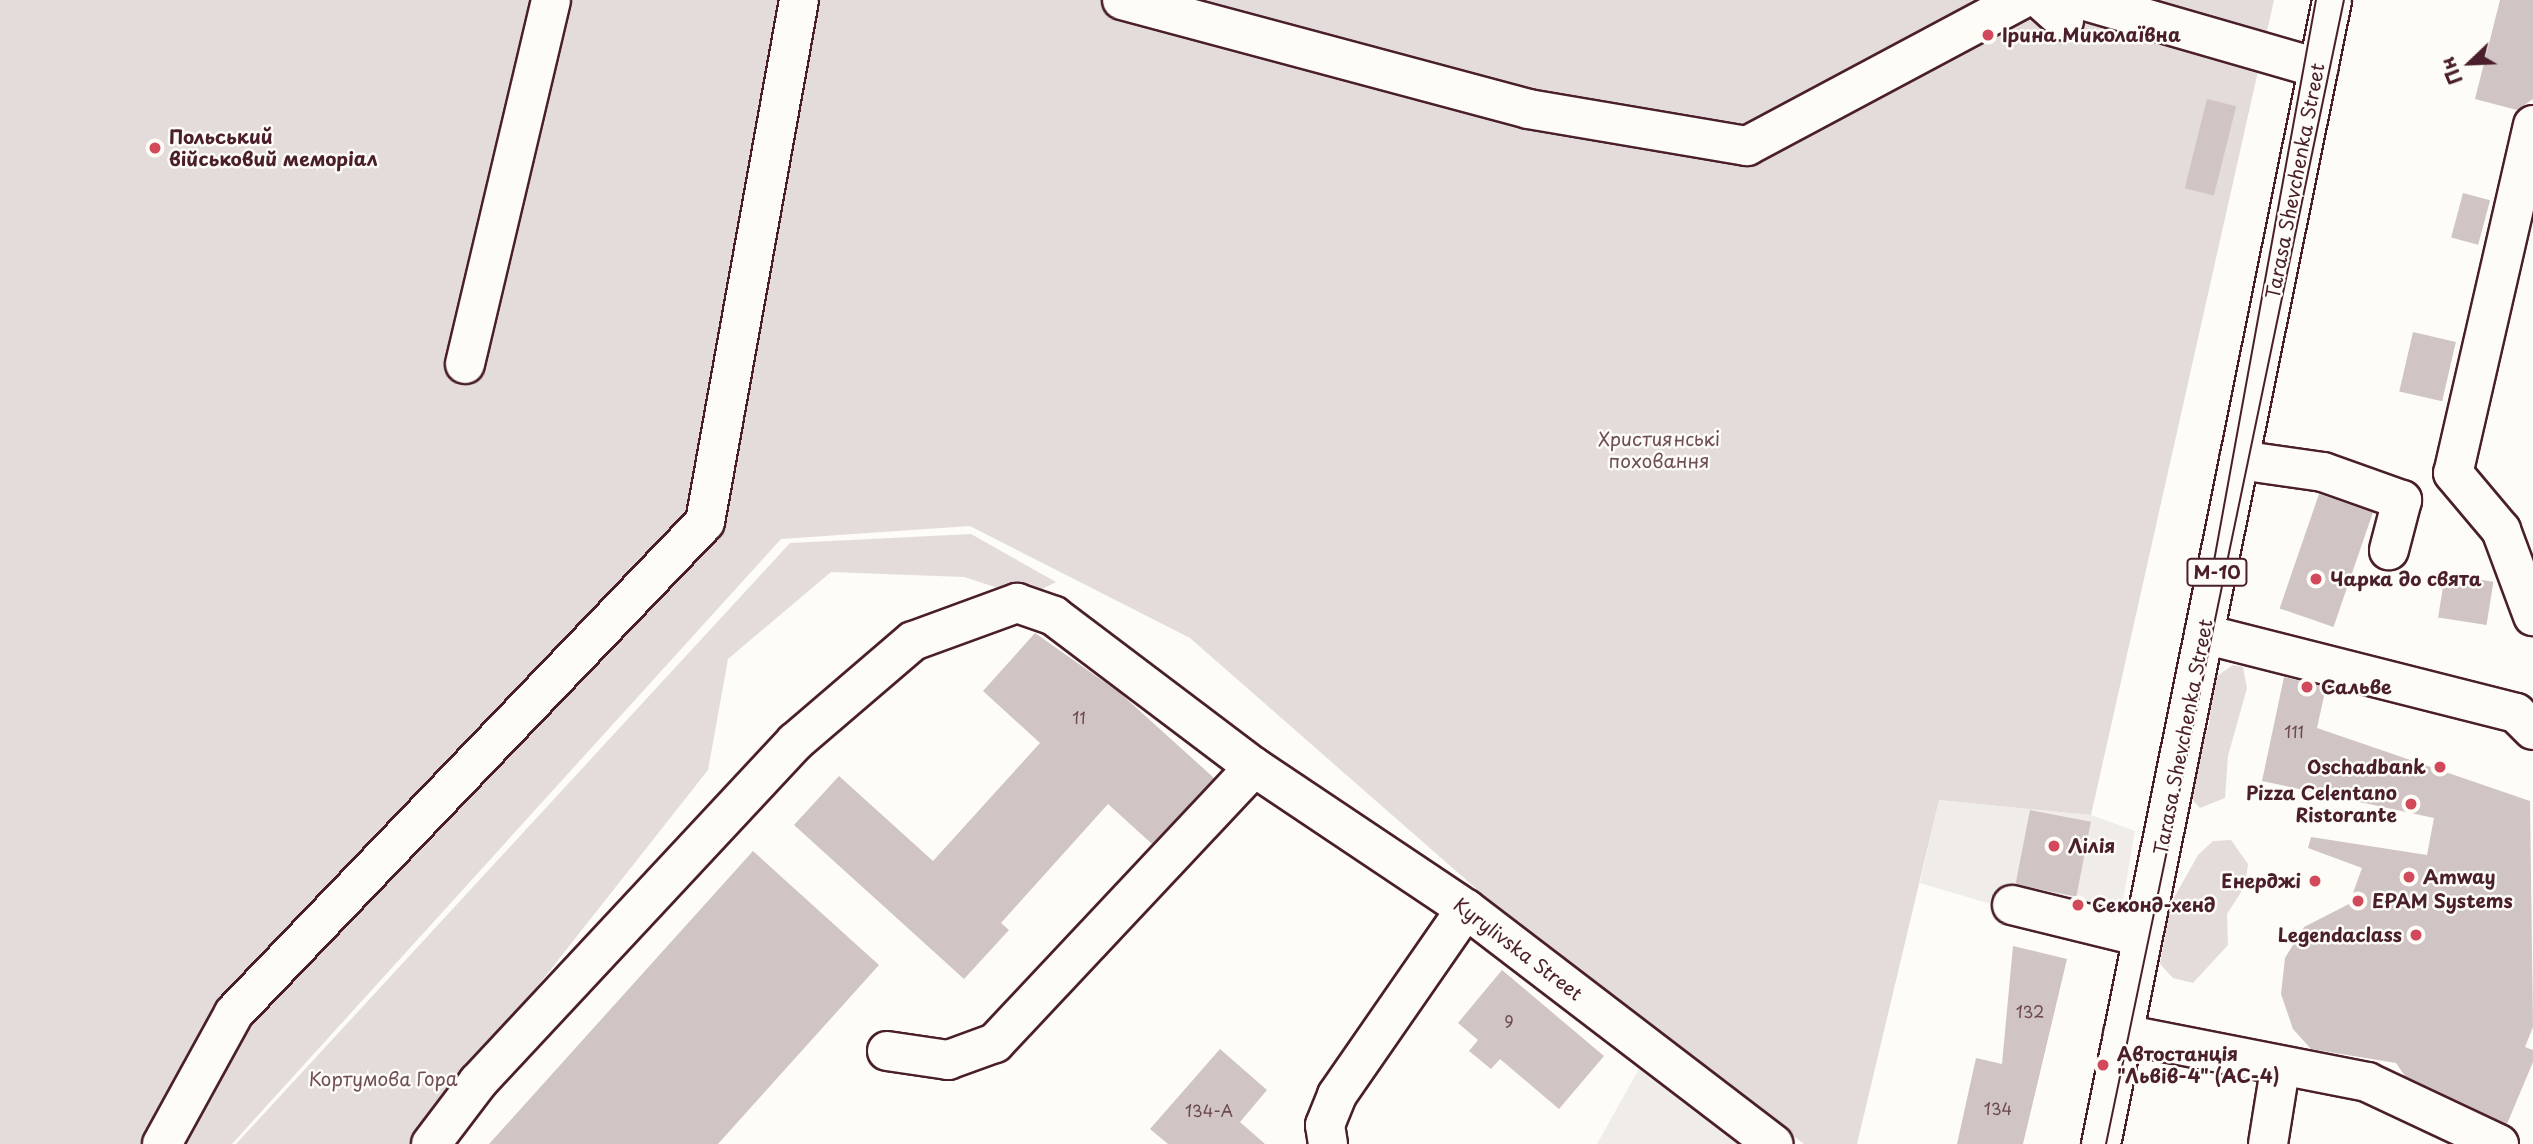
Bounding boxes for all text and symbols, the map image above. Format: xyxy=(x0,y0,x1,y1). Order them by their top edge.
place label: Ірина Миколаївна xyxy=(2002,24,2181,46)
marker: Ірина Миколаївна xyxy=(1980,27,1996,43)
north arrow xyxy=(2435,28,2505,98)
text: Пн xyxy=(2432,53,2469,89)
street label: Tarasa Shevchenka Street xyxy=(2261,61,2329,301)
place label: Польський військовий меморіал xyxy=(169,126,378,170)
marker: Польський військовий меморіал xyxy=(147,140,163,156)
park label: Християнські поховання xyxy=(1598,428,1720,472)
road number: М-10 xyxy=(2186,558,2248,586)
place label: Чарка до свята xyxy=(2330,568,2483,590)
marker: Чарка до свята xyxy=(2308,571,2324,587)
street label: Tarasa Shevchenka Street xyxy=(2149,617,2217,857)
place label: Сальве xyxy=(2321,676,2392,698)
marker: Сальве xyxy=(2299,679,2315,695)
house number: 11 xyxy=(1072,707,1086,727)
house number: 111 xyxy=(2284,721,2304,741)
place label: Oschadbank xyxy=(2307,756,2426,778)
marker: Oschadbank xyxy=(2432,759,2448,775)
place label: Pizza Celentano Ristorante xyxy=(2244,782,2397,826)
marker: Pizza Celentano Ristorante xyxy=(2403,796,2419,812)
place label: Лілія xyxy=(2068,835,2115,857)
marker: Лілія xyxy=(2046,838,2062,854)
place label: Amway xyxy=(2423,866,2495,888)
marker: Amway xyxy=(2401,869,2417,885)
place label: Енерджі xyxy=(2221,870,2301,892)
marker: Енерджі xyxy=(2307,873,2323,889)
place label: EPAM Systems xyxy=(2372,890,2513,912)
street label: Kyrylivska Street xyxy=(1448,892,1588,1006)
marker: EPAM Systems xyxy=(2350,893,2366,909)
place label: Секонд-хенд xyxy=(2092,894,2216,916)
marker: Секонд-хенд xyxy=(2070,897,2086,913)
place label: Legendaclass xyxy=(2278,924,2402,946)
marker: Legendaclass xyxy=(2408,927,2424,943)
house number: 132 xyxy=(2016,1001,2044,1021)
house number: 9 xyxy=(1504,1011,1514,1031)
place label: Автостанція "Львів-4" (АС-4) xyxy=(2117,1043,2280,1087)
marker: Автостанція "Львів-4" (АС-4) xyxy=(2095,1057,2111,1073)
park label: Кортумова Гора xyxy=(308,1068,458,1090)
house number: 134 xyxy=(1984,1098,2012,1118)
house number: 134-А xyxy=(1185,1100,1233,1120)

